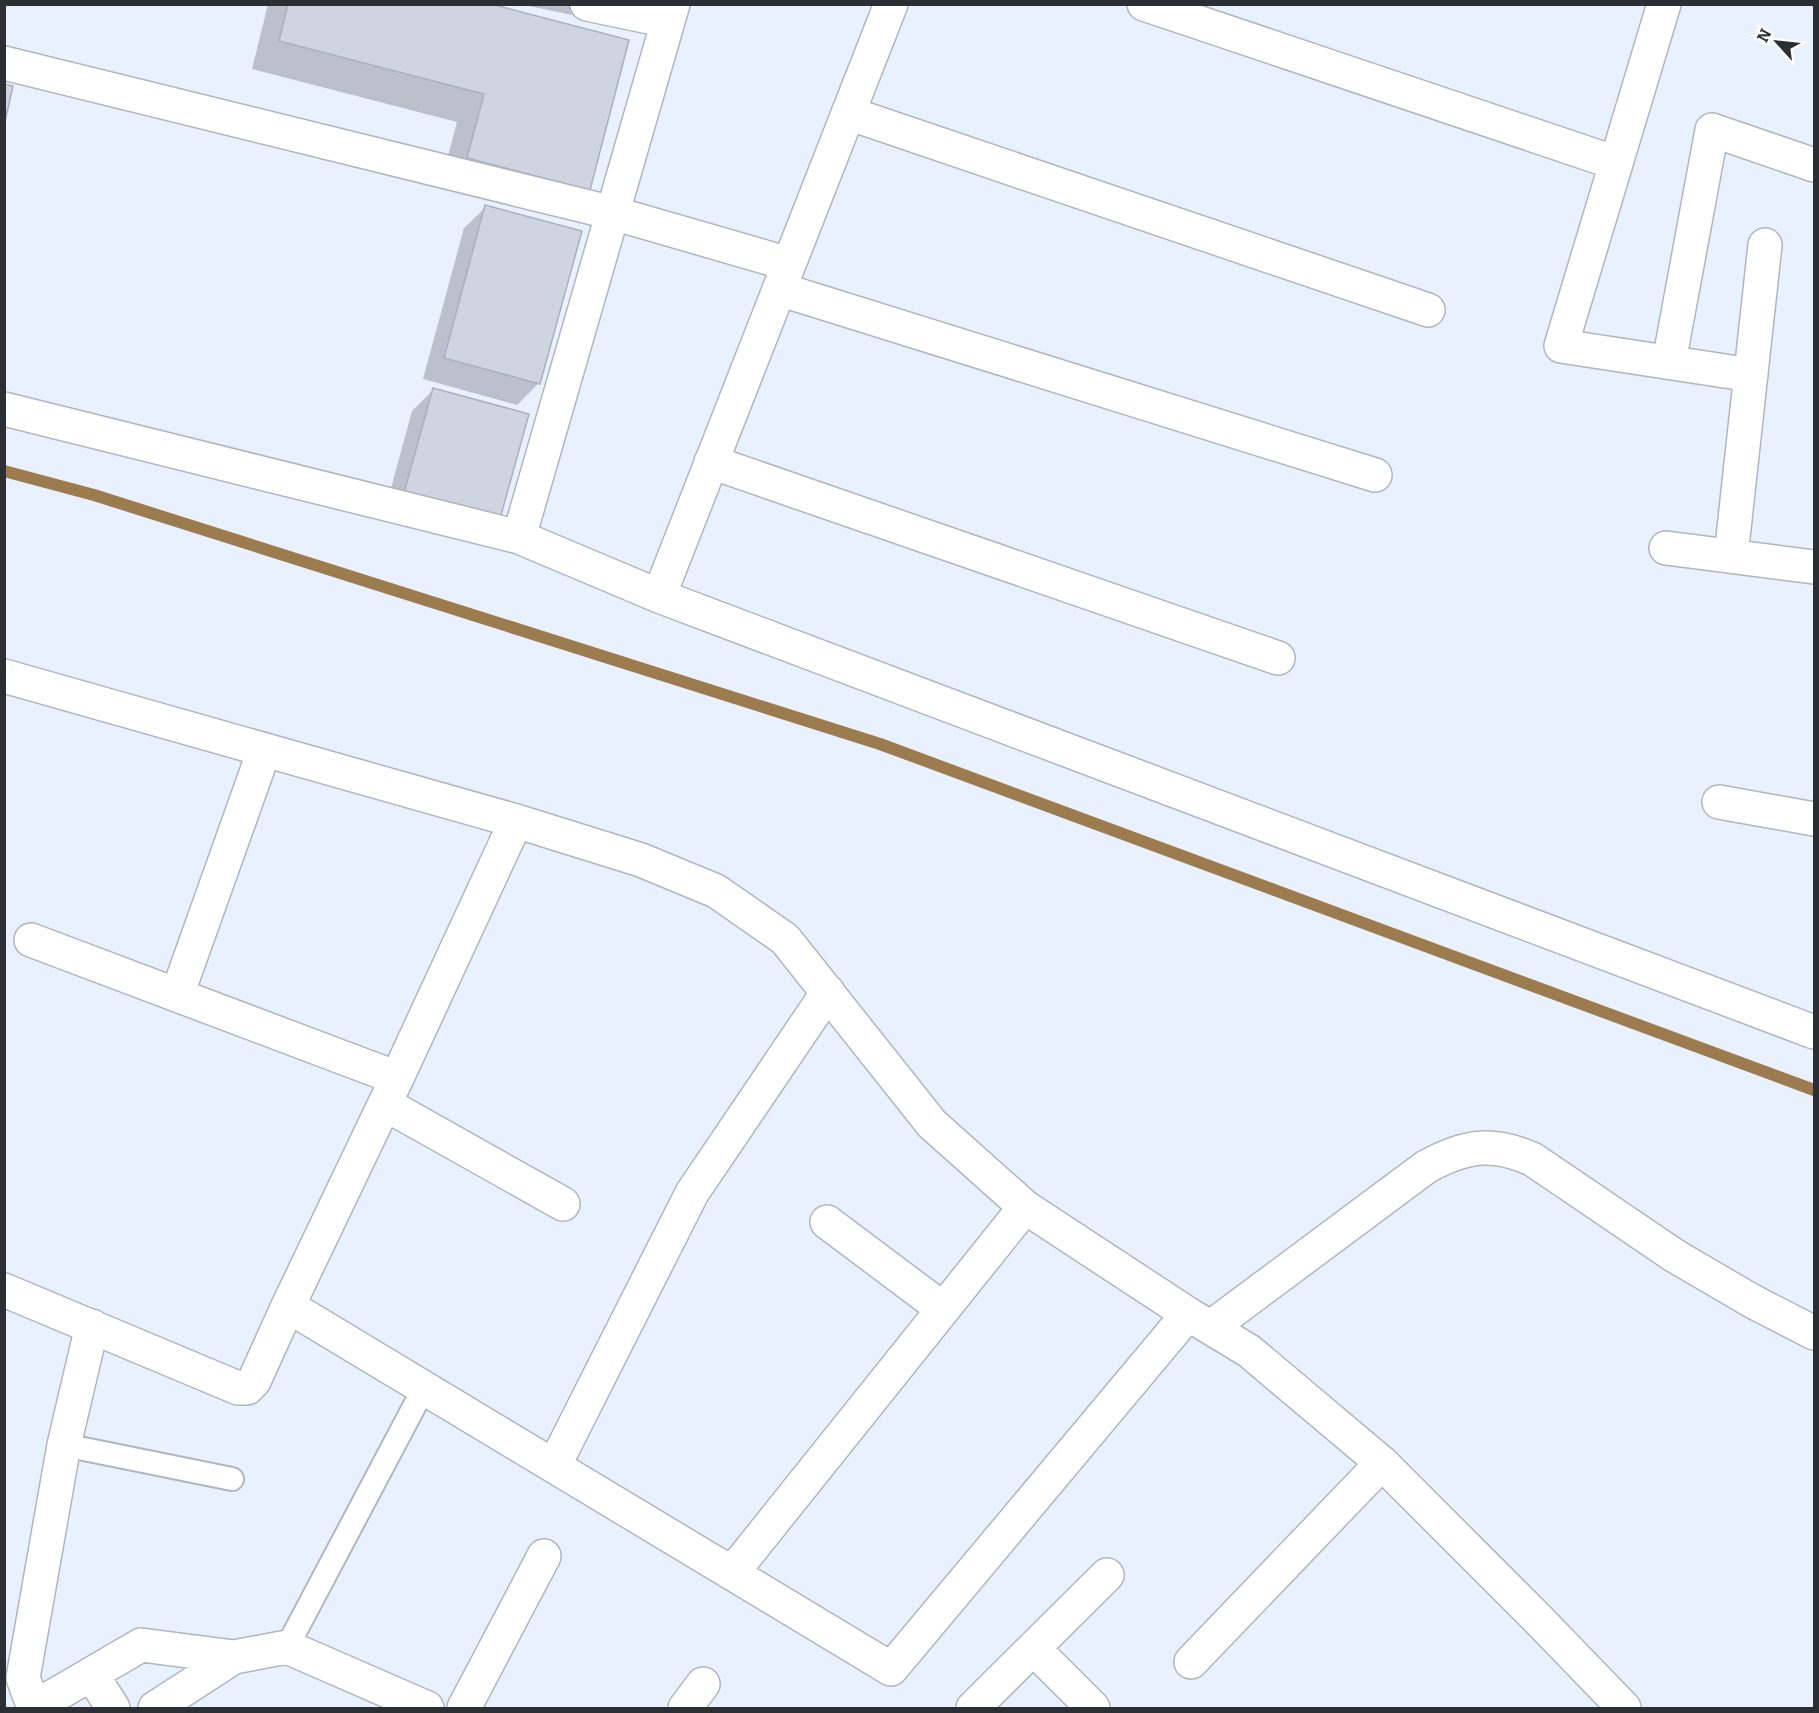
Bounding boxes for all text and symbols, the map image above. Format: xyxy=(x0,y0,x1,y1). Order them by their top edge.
north arrow xyxy=(1747,12,1807,72)
text: N xyxy=(1753,26,1775,45)

